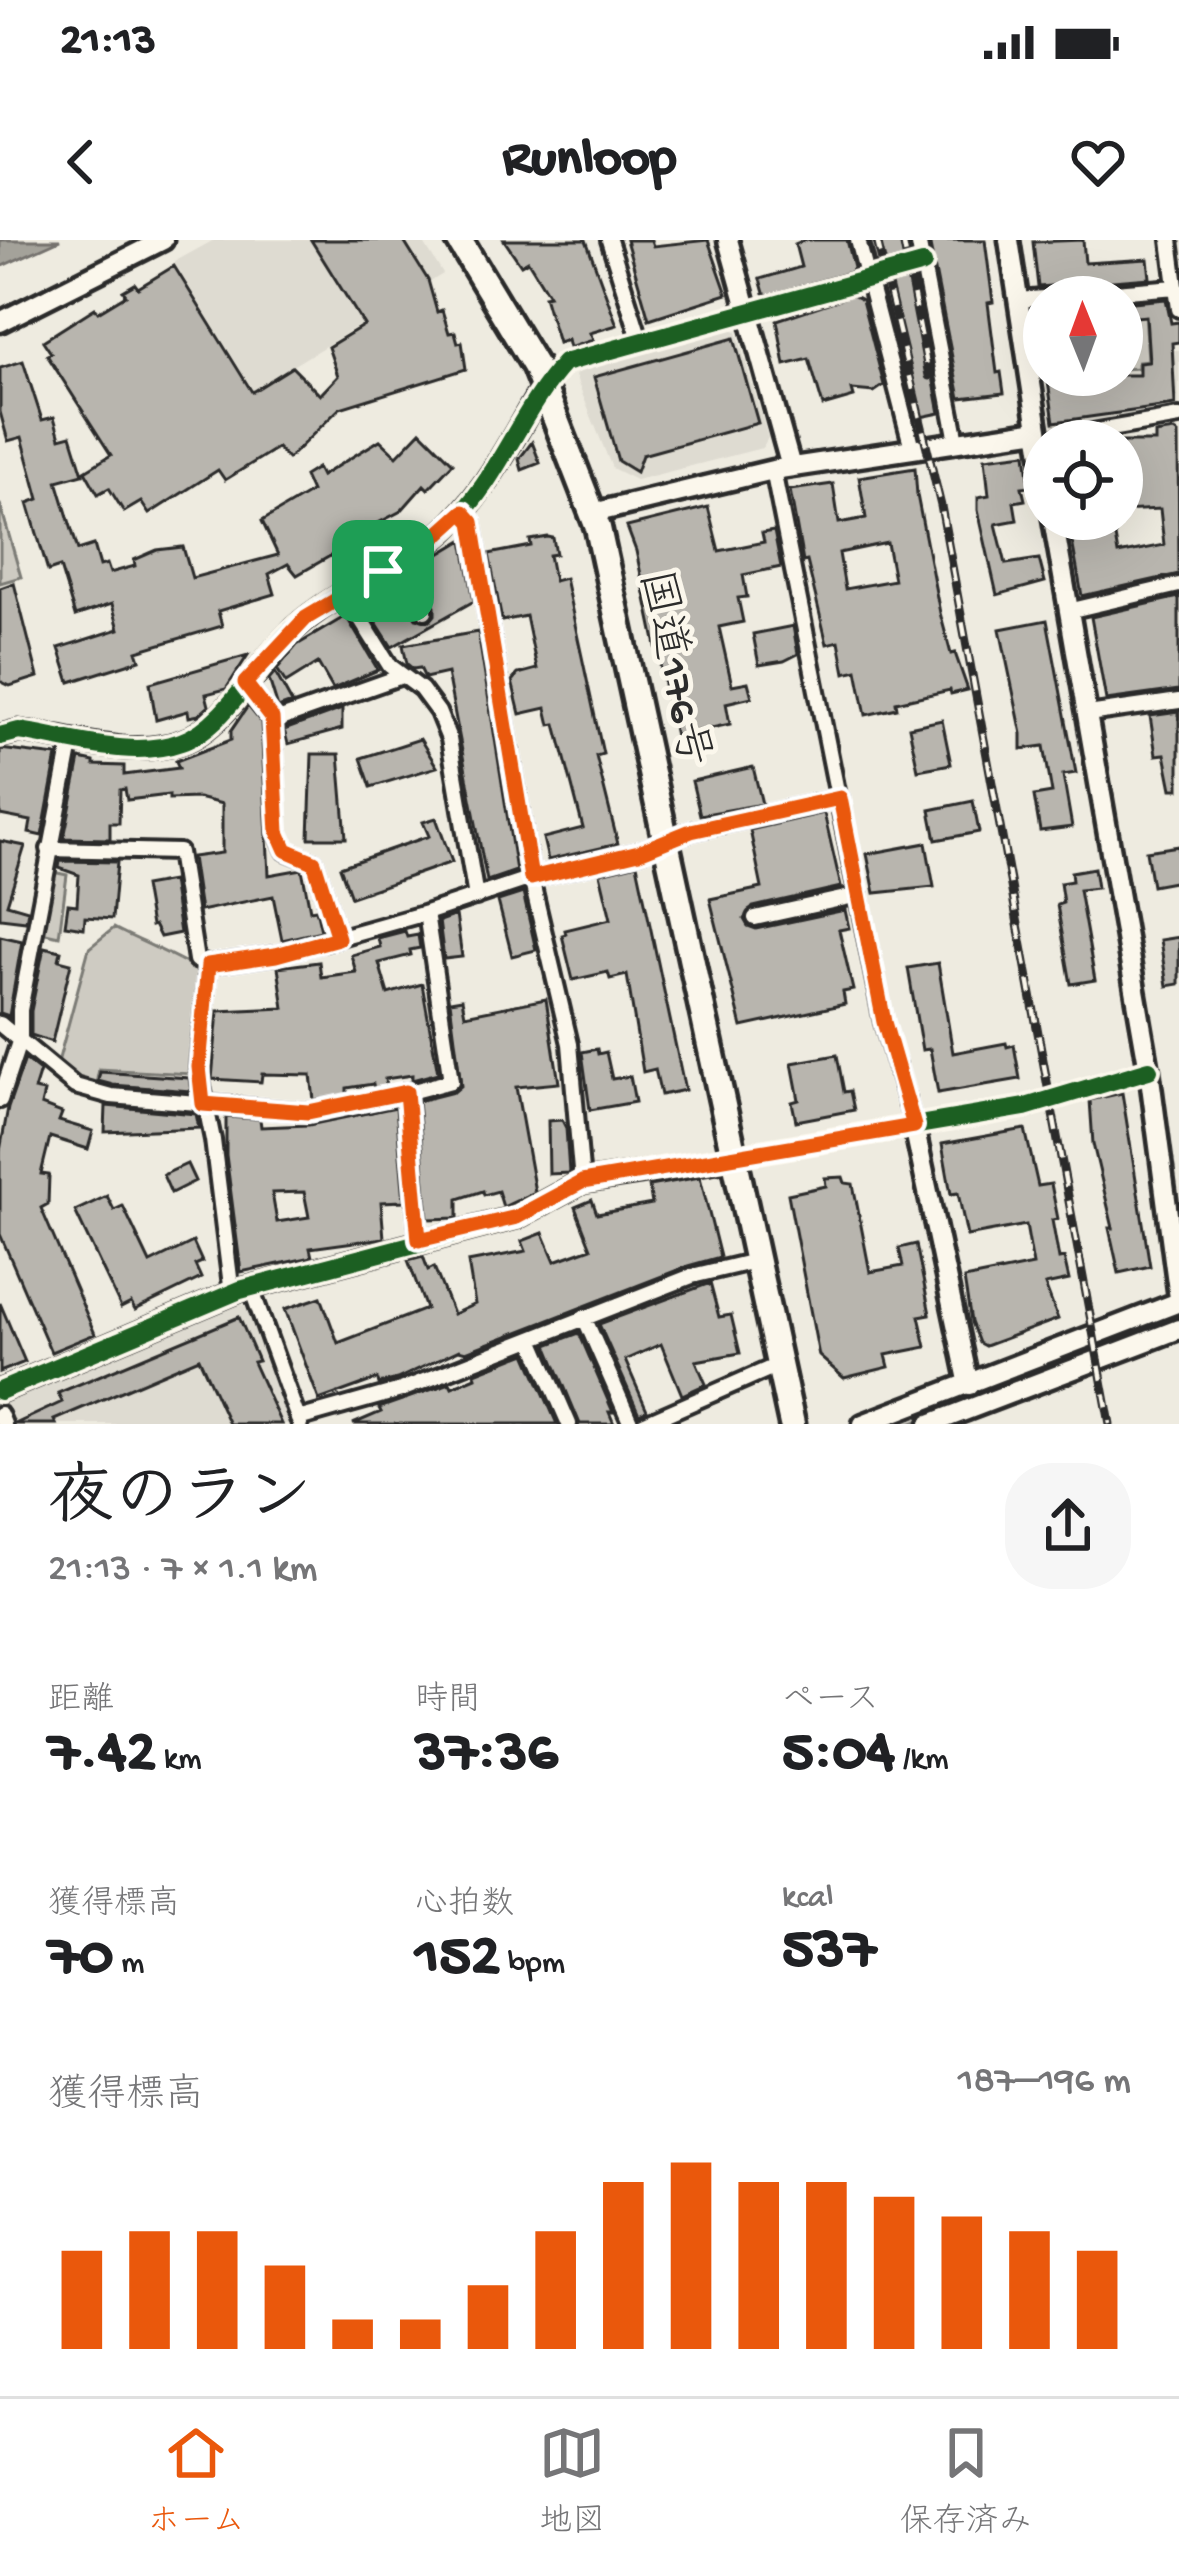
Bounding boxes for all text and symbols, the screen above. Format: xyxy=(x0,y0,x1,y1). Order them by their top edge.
text: 21:13 xyxy=(60,16,156,69)
icon: back xyxy=(48,129,114,195)
icon: heart xyxy=(1065,129,1131,195)
text: Runloop xyxy=(503,130,676,194)
north arrow xyxy=(1023,276,1143,396)
map controls xyxy=(1023,276,1143,540)
button: locate xyxy=(1023,420,1143,540)
pin xyxy=(332,520,434,622)
icon: arrive xyxy=(350,538,416,604)
street label: 国道176号 xyxy=(624,566,719,772)
button: share xyxy=(1005,1463,1131,1589)
text: 夜のラン xyxy=(48,1464,312,1542)
text: 21:13 · 7 × 1.1 km xyxy=(48,1548,317,1594)
text: 距離 xyxy=(48,1683,114,1721)
text: 時間 xyxy=(415,1683,481,1721)
text: ペース xyxy=(782,1683,879,1721)
text: 7.42 xyxy=(48,1721,156,1791)
text: 37:36 xyxy=(415,1721,558,1791)
text: 5:04 xyxy=(782,1721,895,1791)
text: km xyxy=(156,1742,202,1780)
text: /km xyxy=(895,1742,949,1780)
text: kcal xyxy=(782,1880,834,1918)
text: 獲得標高 xyxy=(48,1887,180,1925)
text: 心拍数 xyxy=(415,1887,514,1925)
text: 537 xyxy=(782,1918,876,1988)
text: 70 xyxy=(48,1925,113,1995)
text: 152 xyxy=(415,1925,500,1995)
text: m xyxy=(113,1946,145,1984)
text: bpm xyxy=(500,1946,565,1984)
text: 187–196 m xyxy=(958,2060,1131,2106)
text: 獲得標高 xyxy=(48,2075,204,2121)
tab: ホーム xyxy=(147,2420,245,2543)
tab: 地図 xyxy=(539,2420,605,2543)
tab: 保存済み xyxy=(900,2420,1032,2543)

